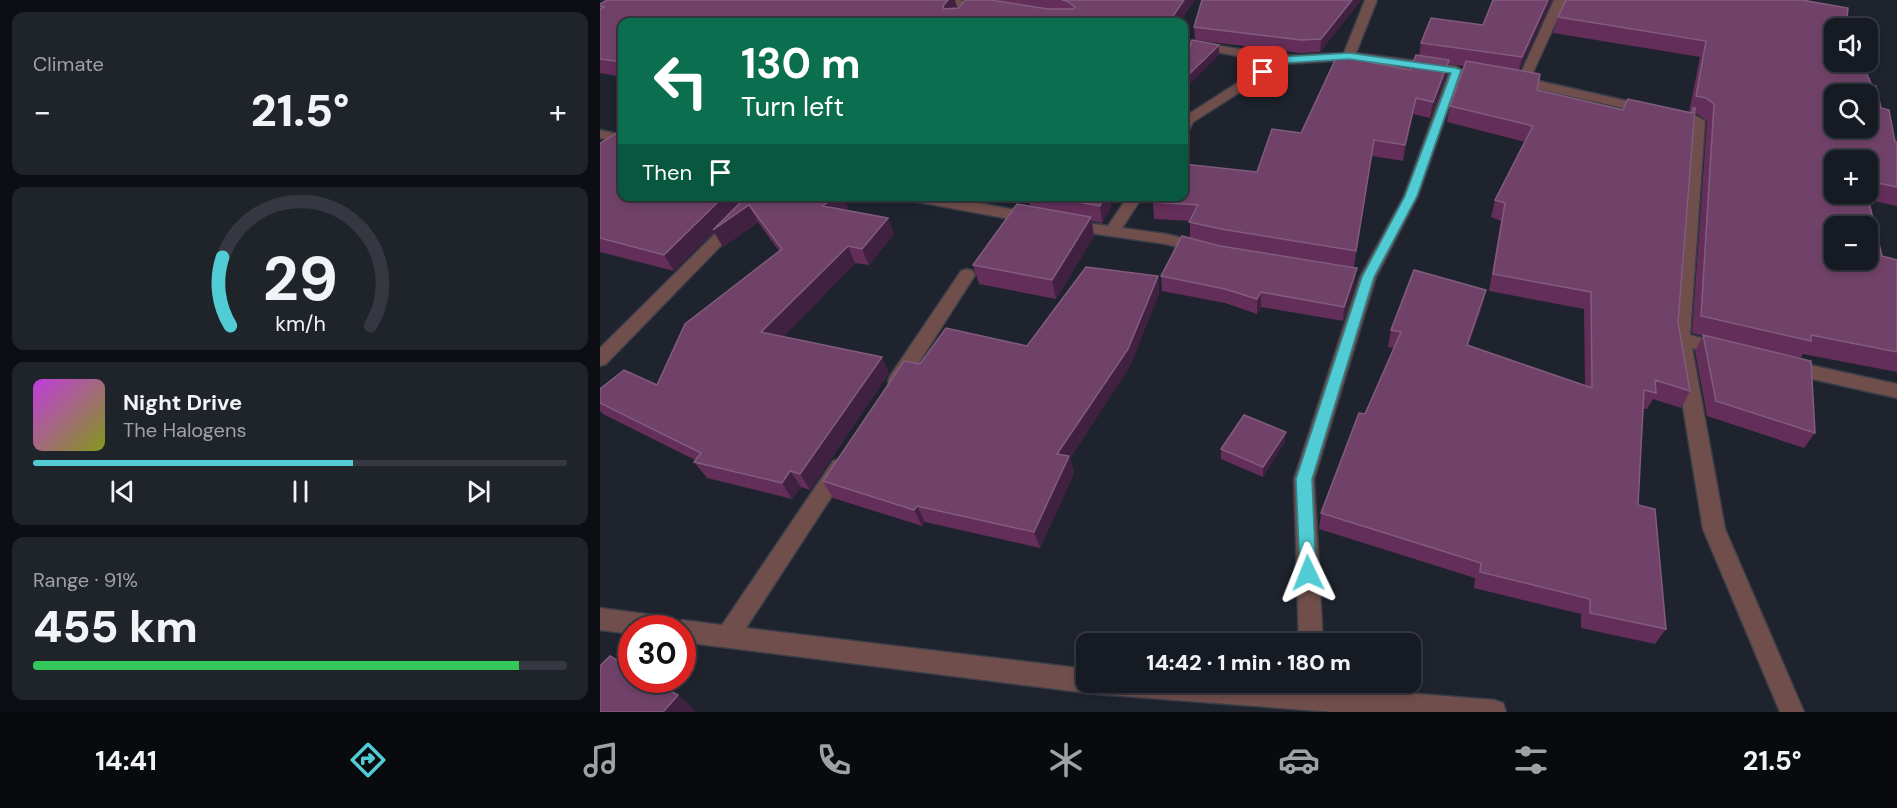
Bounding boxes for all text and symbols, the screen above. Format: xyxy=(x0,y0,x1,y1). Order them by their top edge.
map controls xyxy=(1824,18,1878,270)
button: sound xyxy=(1824,18,1878,72)
text: 130 m xyxy=(741,36,861,91)
icon: left xyxy=(642,42,720,120)
pin xyxy=(1237,46,1288,97)
text: Climate xyxy=(33,51,104,77)
icon: arrive xyxy=(1246,55,1279,88)
text: 21.5° xyxy=(251,81,349,140)
button: search xyxy=(1824,84,1878,138)
text: Turn left xyxy=(741,89,844,124)
text: − xyxy=(33,90,51,133)
text: + xyxy=(549,90,567,133)
button: + xyxy=(1824,150,1878,204)
icon: arrive xyxy=(704,156,737,189)
text: Then xyxy=(642,158,692,187)
button: − xyxy=(1824,216,1878,270)
text: 29 xyxy=(262,238,338,319)
text: km/h xyxy=(275,310,325,338)
text: Night Drive xyxy=(123,388,242,417)
text: The Halogens xyxy=(123,417,246,443)
icon: previous xyxy=(106,475,139,508)
icon: pause xyxy=(284,475,317,508)
icon: next xyxy=(462,475,495,508)
position arrow xyxy=(1276,541,1340,605)
text: Range · 91% xyxy=(33,567,138,593)
text: 455 km xyxy=(33,597,198,656)
speed limit sign: 30 xyxy=(618,615,696,693)
text: 14:42 · 1 min · 180 m xyxy=(1146,648,1351,677)
icon: directions xyxy=(347,739,389,781)
icon: music xyxy=(580,739,622,781)
icon: phone xyxy=(813,739,855,781)
icon: climate xyxy=(1045,739,1087,781)
icon: car xyxy=(1278,739,1320,781)
icon: filters xyxy=(1510,739,1552,781)
text: 14:41 xyxy=(95,743,157,778)
text: 21.5° xyxy=(1743,743,1802,778)

